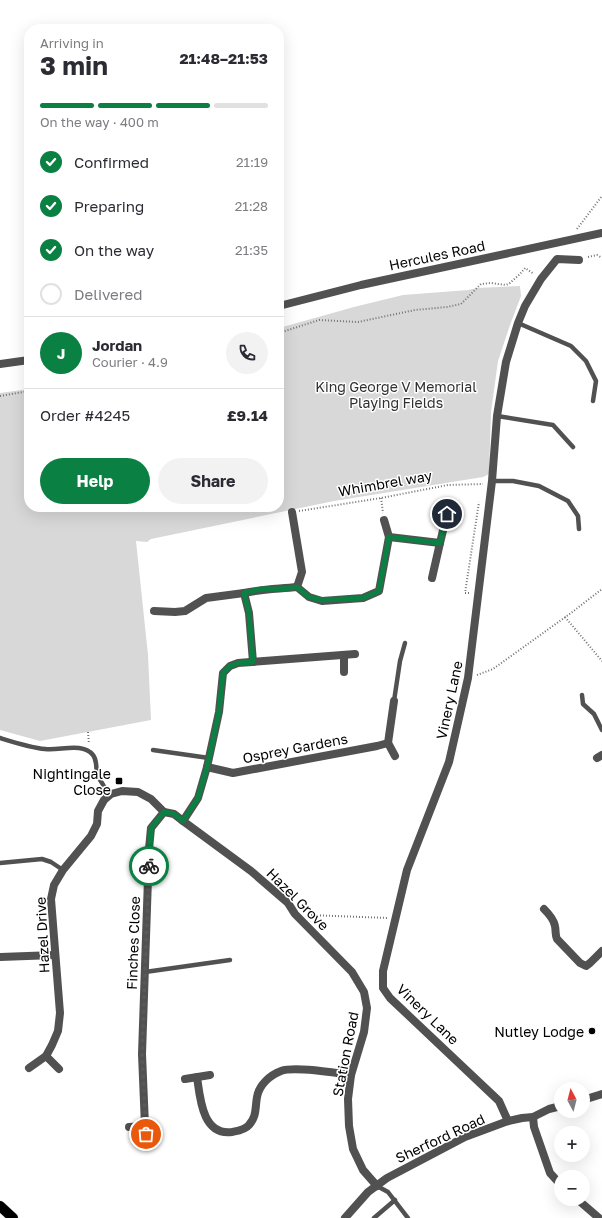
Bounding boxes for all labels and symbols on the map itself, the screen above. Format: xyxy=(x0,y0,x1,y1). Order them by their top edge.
street label: Hercules Road xyxy=(387,237,487,273)
park label: King George V Memorial Playing Fields xyxy=(315,378,477,411)
street label: Whimbrel way xyxy=(337,466,433,500)
pin xyxy=(430,497,464,531)
street label: Vinery Lane xyxy=(432,659,466,741)
street label: Osprey Gardens xyxy=(241,729,349,767)
place label: Nightingale Close xyxy=(33,765,111,798)
marker: Nightingale Close xyxy=(114,776,124,786)
courier xyxy=(129,846,169,886)
street label: Hazel Grove xyxy=(263,864,333,934)
street label: Hazel Drive xyxy=(32,896,52,974)
street label: Finches Close xyxy=(123,896,143,990)
street label: Vinery Lane xyxy=(393,980,463,1048)
street label: Station Road xyxy=(328,1010,362,1098)
place label: Nutley Lodge xyxy=(494,1023,584,1040)
marker: Nutley Lodge xyxy=(587,1026,597,1036)
north arrow xyxy=(554,1082,590,1118)
street label: Sherford Road xyxy=(393,1110,487,1166)
pin xyxy=(129,1117,163,1151)

